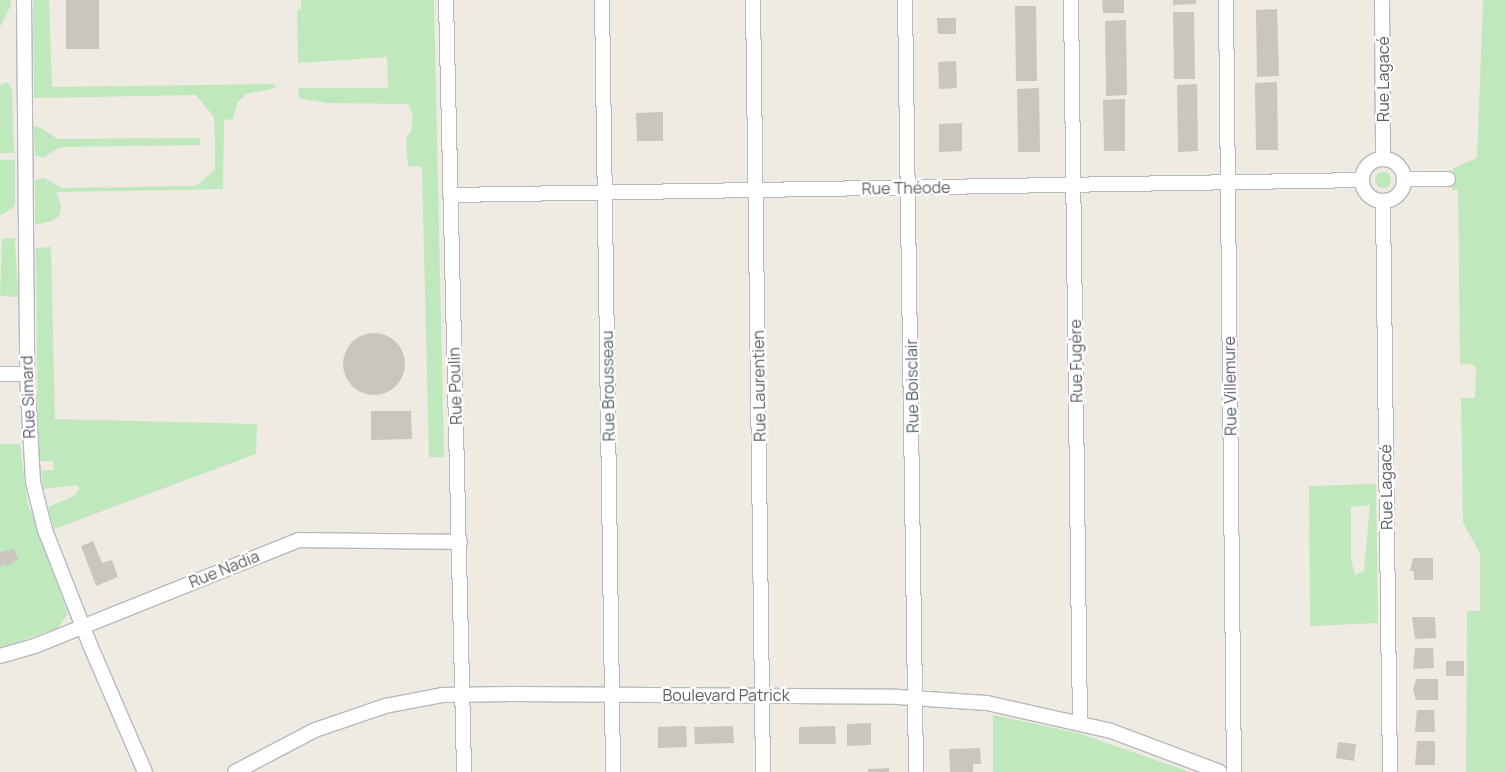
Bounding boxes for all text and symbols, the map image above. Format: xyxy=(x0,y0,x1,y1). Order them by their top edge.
street label: Rue Lagacé xyxy=(1373,36,1393,122)
street label: Rue Théode xyxy=(861,178,951,198)
street label: Rue Fugère xyxy=(1066,319,1086,403)
street label: Rue Brousseau xyxy=(597,330,619,442)
street label: Rue Laurentien xyxy=(748,330,770,442)
street label: Rue Villemure xyxy=(1220,336,1240,436)
street label: Rue Boisclair xyxy=(902,339,922,433)
street label: Rue Poulin xyxy=(444,347,466,425)
street label: Rue Simard xyxy=(17,355,39,439)
street label: Rue Lagacé xyxy=(1376,444,1396,530)
street label: Rue Nadia xyxy=(186,546,262,592)
street label: Boulevard Patrick xyxy=(662,685,790,705)

